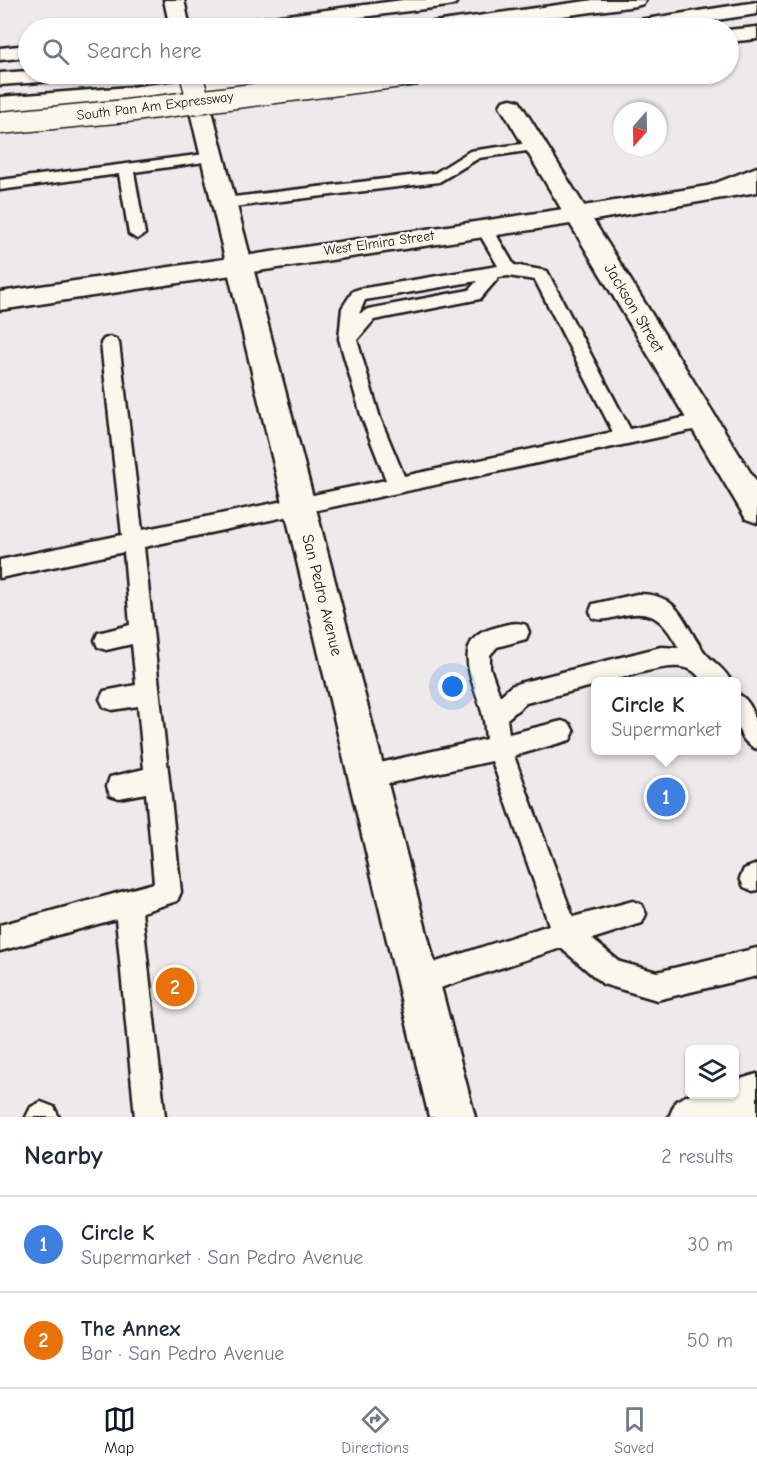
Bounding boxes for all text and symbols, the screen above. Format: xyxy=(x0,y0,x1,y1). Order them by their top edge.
search box xyxy=(18,18,739,84)
icon: search xyxy=(39,35,72,68)
text: Search here xyxy=(87,38,202,64)
street label: South Pan Am Expressway xyxy=(76,88,235,124)
north arrow xyxy=(613,102,667,156)
street label: West Elmira Street xyxy=(323,227,436,259)
street label: Jackson Street xyxy=(600,260,668,356)
street label: San Pedro Avenue xyxy=(298,532,346,658)
your location xyxy=(438,672,467,701)
popup xyxy=(591,677,741,755)
text: Circle K xyxy=(611,692,685,718)
text: Supermarket xyxy=(611,718,721,741)
pin: 1 xyxy=(646,774,686,820)
pin: 2 xyxy=(156,964,195,1010)
map controls xyxy=(685,1045,739,1099)
button: layers xyxy=(685,1045,739,1099)
text: Nearby xyxy=(24,1141,103,1171)
text: 2 results xyxy=(661,1145,733,1168)
text: Circle K xyxy=(81,1220,154,1246)
text: 1 xyxy=(40,1233,47,1256)
text: 30 m xyxy=(687,1233,733,1256)
text: Supermarket · San Pedro Avenue xyxy=(81,1246,363,1269)
text: The Annex xyxy=(81,1316,180,1342)
text: 2 xyxy=(39,1329,48,1352)
text: 50 m xyxy=(687,1329,733,1352)
text: Bar · San Pedro Avenue xyxy=(81,1342,284,1365)
tab: Map xyxy=(103,1403,136,1457)
tab: Directions xyxy=(341,1403,409,1457)
tab: Saved xyxy=(614,1403,654,1457)

